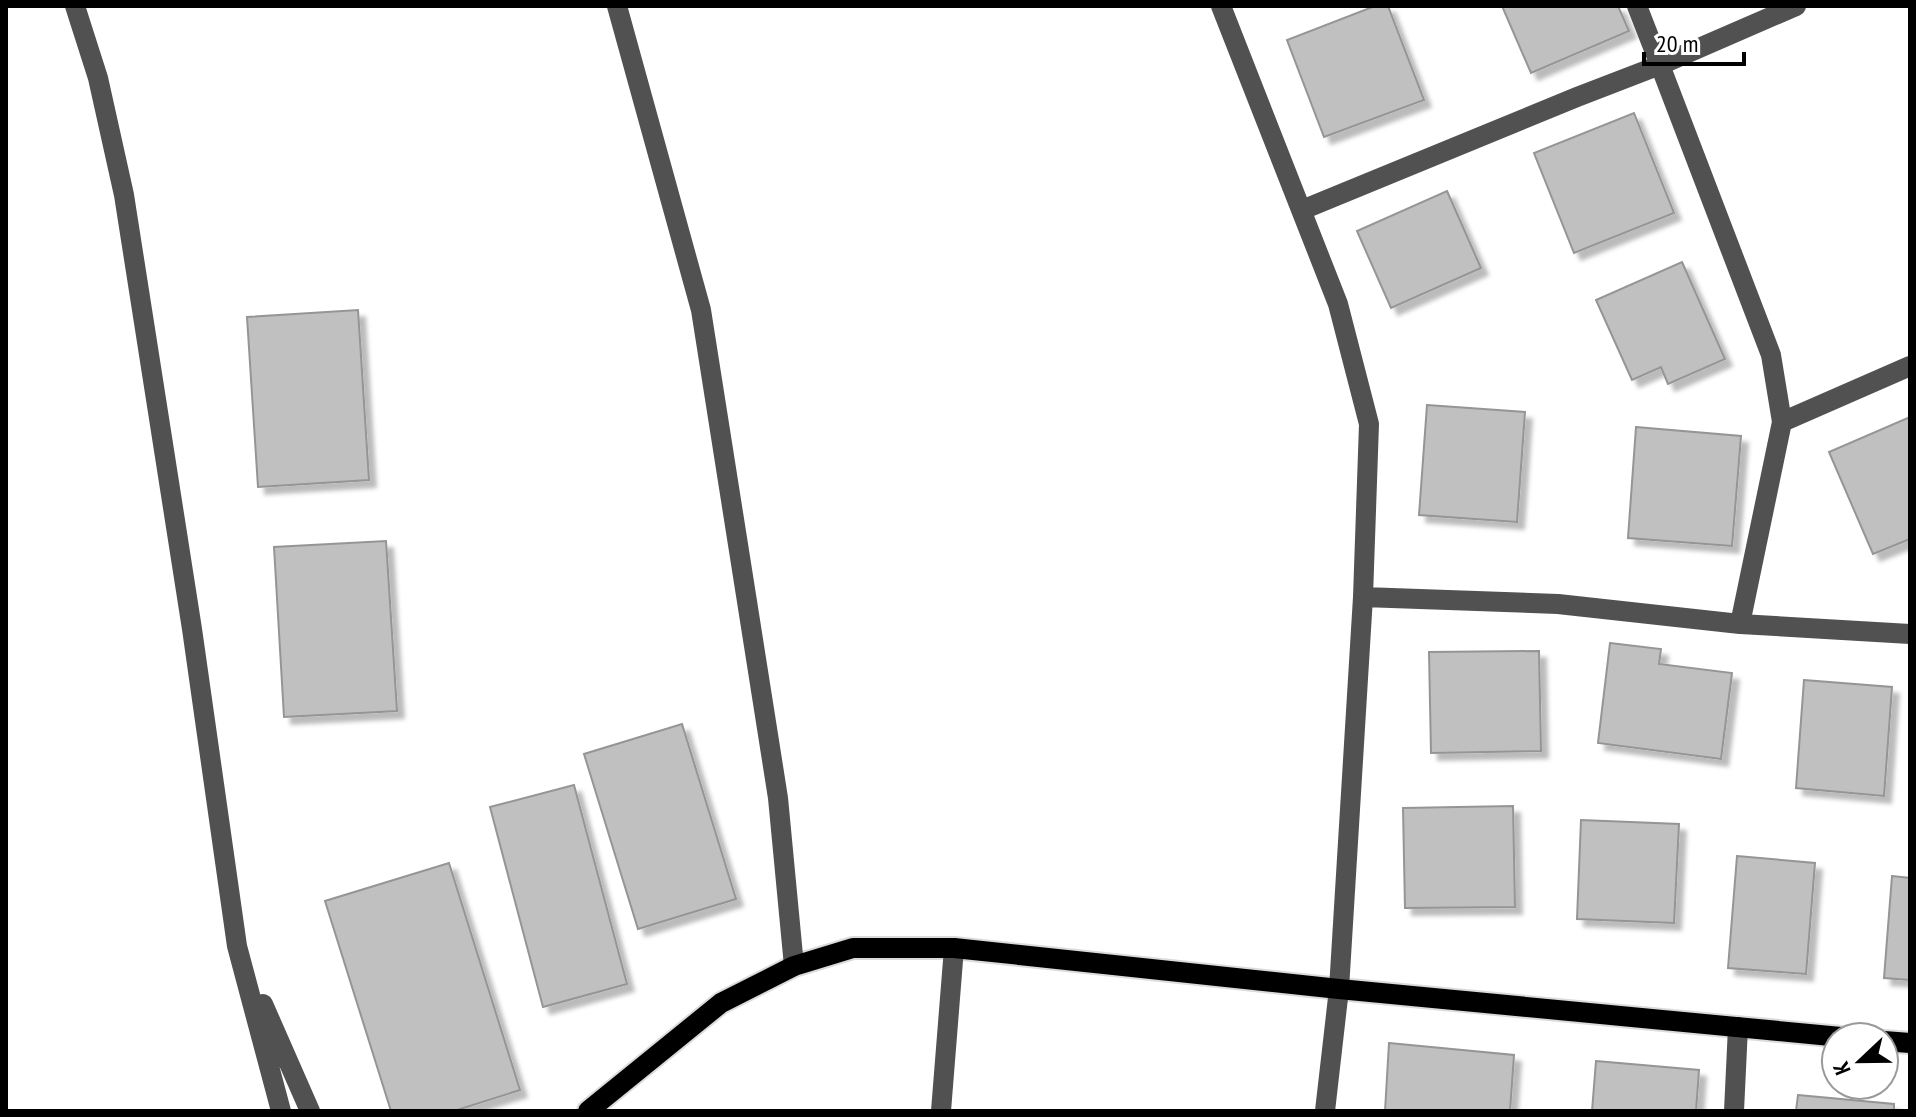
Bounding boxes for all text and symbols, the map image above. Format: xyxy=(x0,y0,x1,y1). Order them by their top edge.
scale bar xyxy=(1644,16,1744,66)
text: 20 m xyxy=(1656,28,1698,59)
north arrow xyxy=(1820,1021,1900,1101)
text: K xyxy=(1826,1057,1857,1079)

